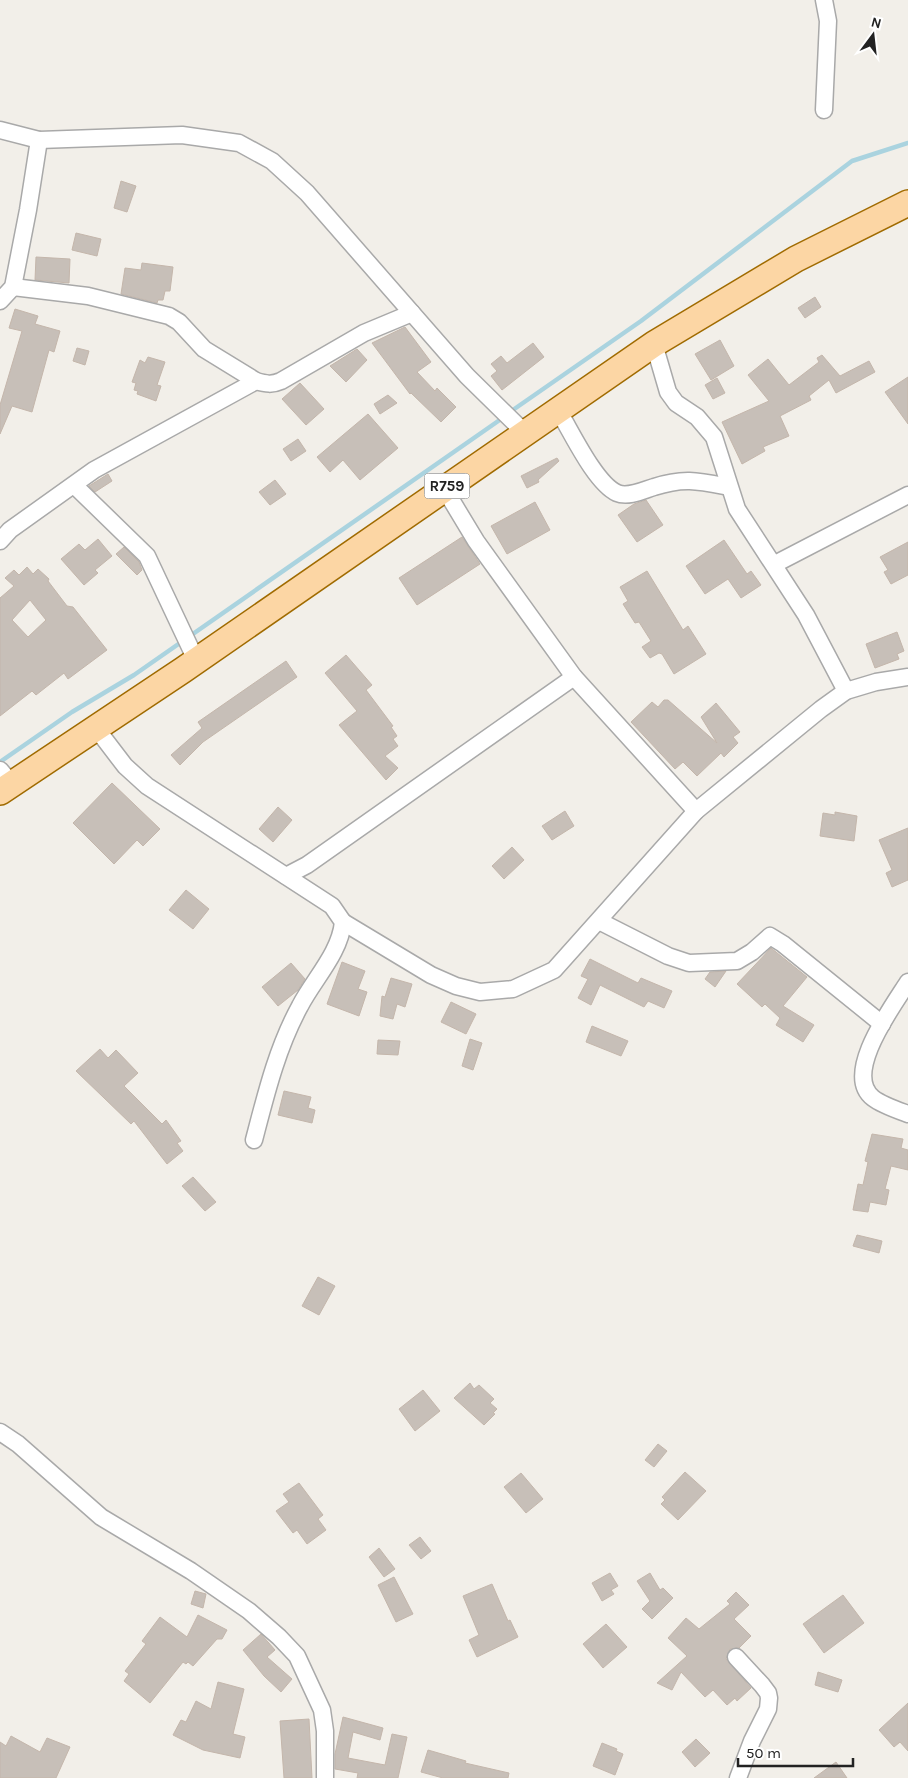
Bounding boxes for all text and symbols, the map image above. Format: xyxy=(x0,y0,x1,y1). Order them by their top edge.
north arrow xyxy=(848,10,898,60)
text: N xyxy=(869,13,883,32)
road number: R759 xyxy=(424,474,470,498)
scale bar xyxy=(738,1736,853,1768)
text: 50 m xyxy=(746,1744,781,1762)

